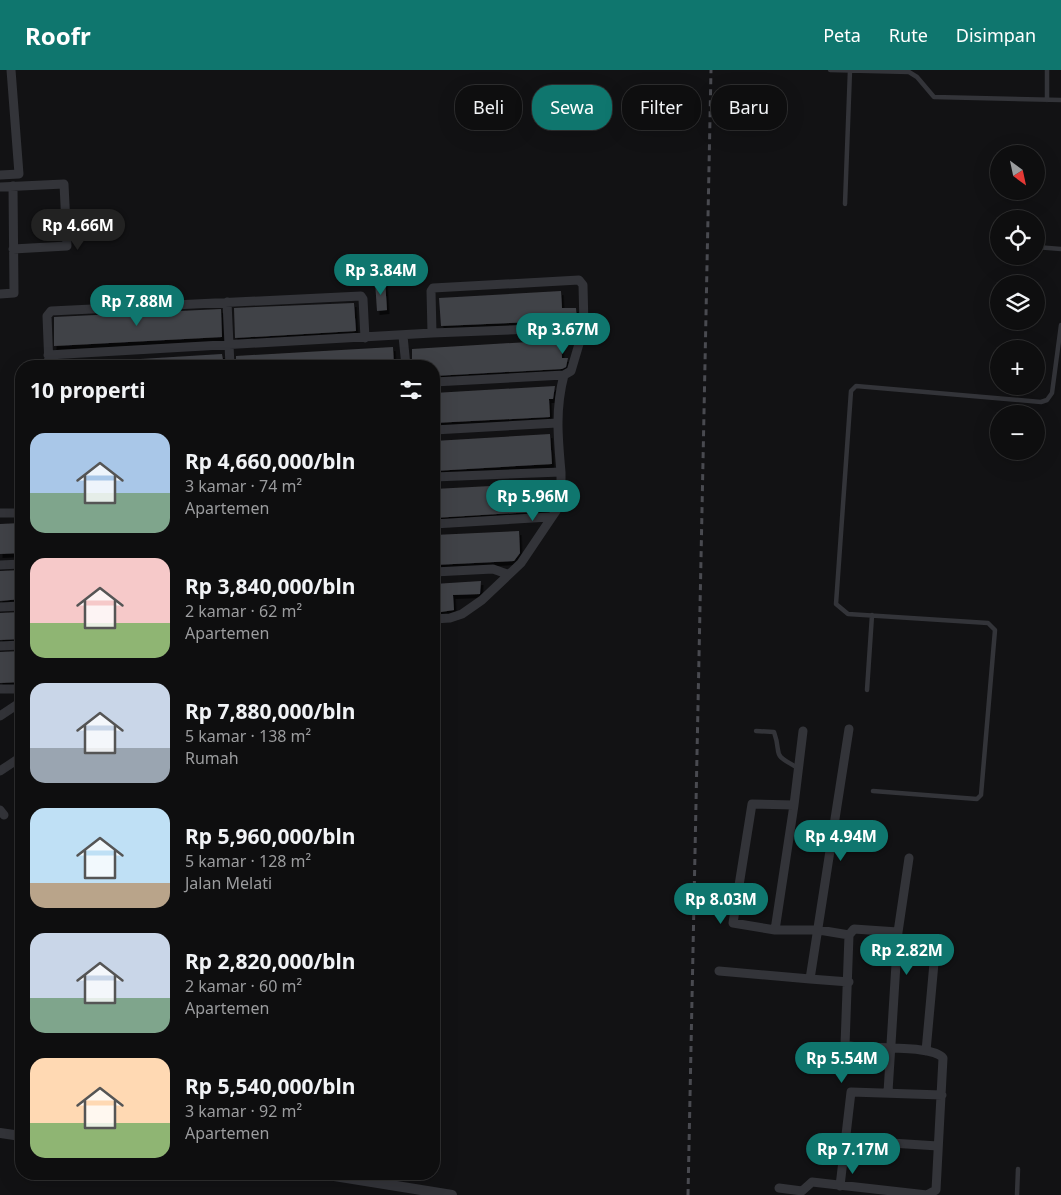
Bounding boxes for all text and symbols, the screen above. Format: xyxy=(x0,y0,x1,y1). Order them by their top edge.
text: Roofr xyxy=(25,19,91,52)
text: Peta xyxy=(823,23,861,47)
text: Rute xyxy=(889,23,928,47)
text: Disimpan xyxy=(956,23,1036,47)
chip: Beli xyxy=(455,85,522,130)
chip: Sewa xyxy=(532,85,612,130)
chip: Filter xyxy=(622,85,701,130)
chip: Baru xyxy=(711,85,787,130)
north arrow xyxy=(990,145,1045,200)
map controls xyxy=(990,145,1045,460)
pin: Rp 4.66M xyxy=(26,208,130,251)
button: locate xyxy=(990,210,1045,265)
text: Rp 4.66M xyxy=(42,214,114,236)
pin: Rp 3.84M xyxy=(329,254,433,296)
text: Rp 3.84M xyxy=(345,259,417,281)
button: layers xyxy=(990,275,1045,330)
pin: Rp 7.88M xyxy=(85,284,189,327)
text: Rp 7.88M xyxy=(101,290,173,312)
pin: Rp 3.67M xyxy=(511,312,615,355)
text: Rp 3.67M xyxy=(527,318,599,340)
button: + xyxy=(990,340,1045,395)
text: 10 properti xyxy=(30,376,145,404)
icon: filters xyxy=(397,376,425,404)
button: − xyxy=(990,405,1045,460)
text: Rp 4,660,000/bln xyxy=(185,447,355,475)
icon: home xyxy=(70,453,130,513)
text: 3 kamar · 74 m² xyxy=(185,475,302,497)
pin: Rp 5.96M xyxy=(481,480,585,522)
text: Rp 5.96M xyxy=(497,485,569,507)
text: Apartemen xyxy=(185,497,269,519)
text: Rp 3,840,000/bln xyxy=(185,572,355,600)
icon: home xyxy=(70,578,130,638)
text: 2 kamar · 62 m² xyxy=(185,600,302,622)
text: Apartemen xyxy=(185,622,269,644)
text: Rp 7,880,000/bln xyxy=(185,697,355,725)
icon: home xyxy=(70,703,130,763)
text: 5 kamar · 138 m² xyxy=(185,725,311,747)
text: Rumah xyxy=(185,747,239,769)
pin: Rp 4.94M xyxy=(789,820,893,862)
text: Rp 5,960,000/bln xyxy=(185,822,355,850)
text: Rp 4.94M xyxy=(805,825,877,847)
icon: home xyxy=(70,828,130,888)
text: 5 kamar · 128 m² xyxy=(185,850,311,872)
text: Jalan Melati xyxy=(185,872,272,894)
pin: Rp 8.03M xyxy=(669,882,773,925)
text: Rp 8.03M xyxy=(685,888,757,910)
pin: Rp 2.82M xyxy=(855,934,959,976)
text: Rp 2.82M xyxy=(871,939,943,961)
text: Rp 2,820,000/bln xyxy=(185,947,355,975)
icon: home xyxy=(70,953,130,1013)
text: 2 kamar · 60 m² xyxy=(185,975,302,997)
text: Apartemen xyxy=(185,997,269,1019)
pin: Rp 5.54M xyxy=(790,1042,894,1084)
text: Rp 5.54M xyxy=(806,1047,878,1069)
text: Rp 5,540,000/bln xyxy=(185,1072,355,1100)
icon: home xyxy=(70,1078,130,1138)
text: 3 kamar · 92 m² xyxy=(185,1100,302,1122)
text: Apartemen xyxy=(185,1122,269,1144)
pin: Rp 7.17M xyxy=(801,1132,905,1175)
text: Rp 7.17M xyxy=(817,1138,889,1160)

